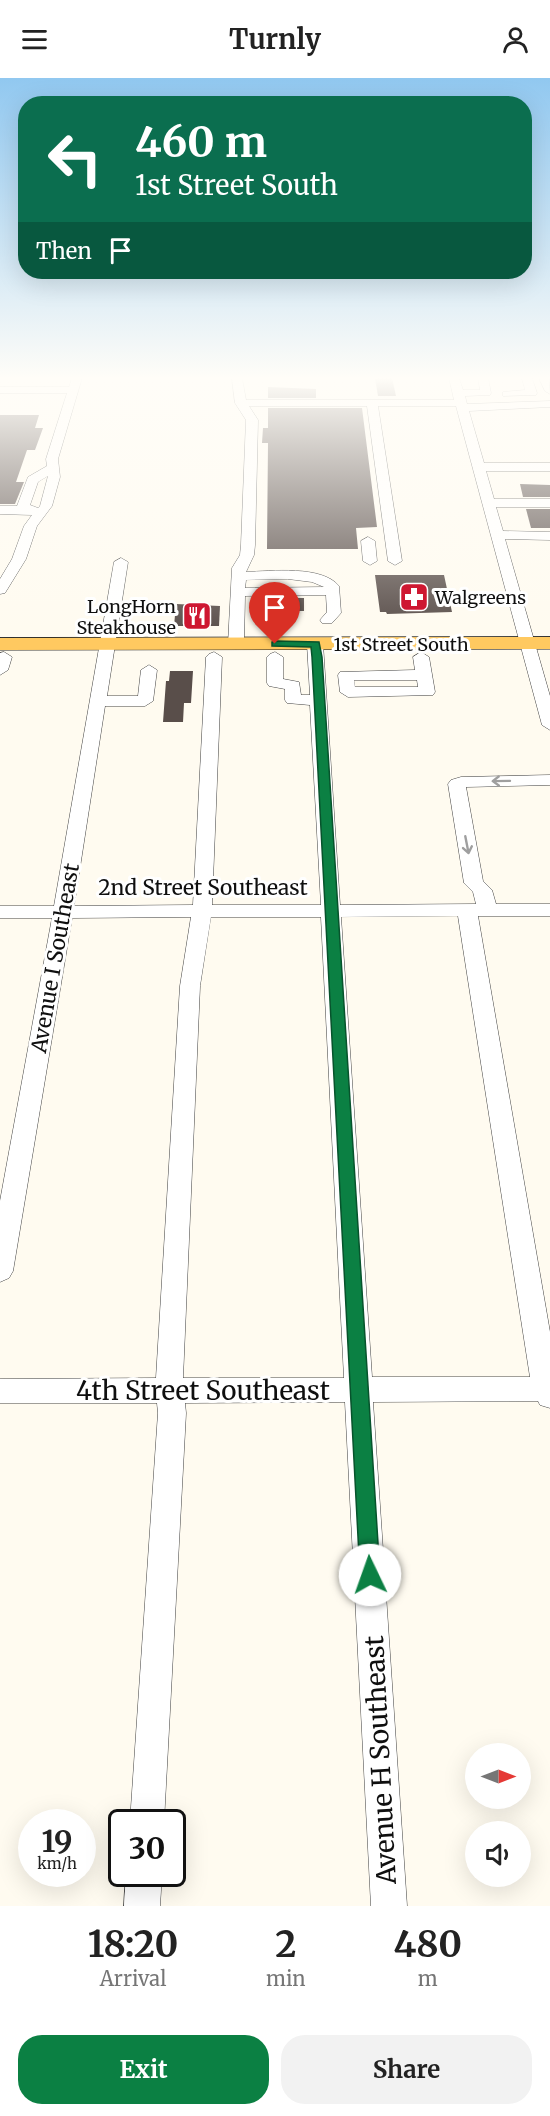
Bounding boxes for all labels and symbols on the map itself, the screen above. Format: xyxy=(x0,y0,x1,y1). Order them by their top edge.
pharmacy icon: Walgreens xyxy=(398,581,430,613)
pin xyxy=(249,582,300,644)
place label: Walgreens xyxy=(434,586,526,609)
place label: LongHorn Steakhouse xyxy=(77,595,176,639)
restaurant icon: LongHorn Steakhouse xyxy=(181,600,213,632)
street label: 1st Street South xyxy=(333,633,469,656)
one-way arrow xyxy=(492,775,512,787)
one-way arrow xyxy=(462,834,473,854)
street label: Avenue I Southeast xyxy=(25,861,85,1056)
street label: 2nd Street Southeast xyxy=(98,874,308,901)
street label: 4th Street Southeast xyxy=(76,1374,330,1407)
position arrow xyxy=(338,1543,402,1607)
street label: Avenue H Southeast xyxy=(357,1635,403,1886)
north arrow xyxy=(465,1743,531,1809)
speed limit sign: 30 xyxy=(108,1809,186,1887)

